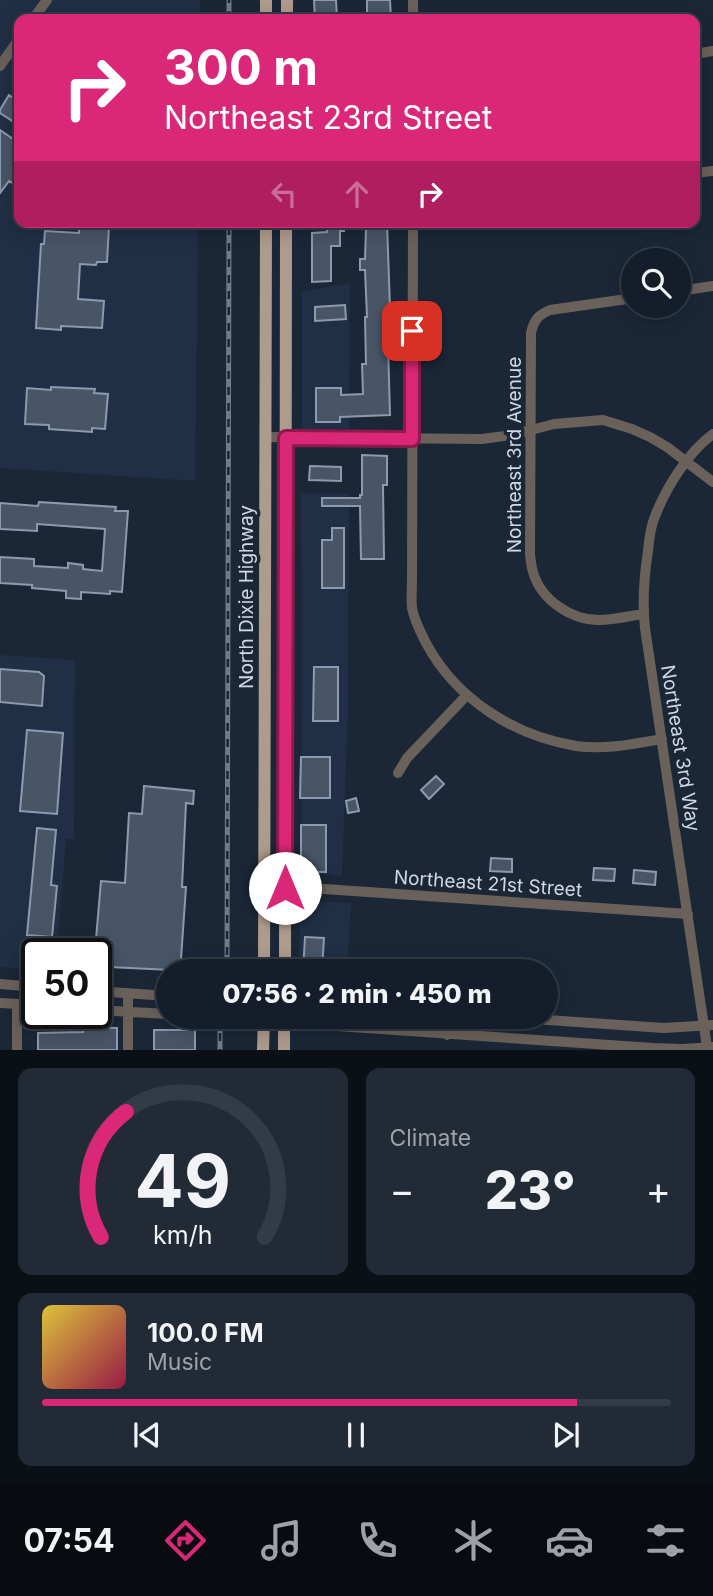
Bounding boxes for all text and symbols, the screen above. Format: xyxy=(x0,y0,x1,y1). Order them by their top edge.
text: 300 m xyxy=(164,38,318,97)
icon: right xyxy=(49,42,140,133)
text: Northeast 23rd Street xyxy=(164,98,492,137)
icon: left xyxy=(265,175,303,213)
icon: ahead xyxy=(338,175,376,213)
icon: right xyxy=(411,175,449,213)
map controls xyxy=(621,248,691,318)
button: search xyxy=(621,248,691,318)
pin xyxy=(382,301,442,361)
icon: arrive xyxy=(393,312,431,350)
street label: Northeast 3rd Avenue xyxy=(503,357,526,553)
street label: North Dixie Highway xyxy=(235,505,258,689)
street label: Northeast 3rd Way xyxy=(656,663,705,833)
position arrow xyxy=(248,851,322,925)
street label: Northeast 21st Street xyxy=(393,865,583,902)
speed limit sign: 50 xyxy=(21,938,112,1029)
text: 07:56 · 2 min · 450 m xyxy=(222,978,492,1009)
text: Climate xyxy=(390,1124,471,1152)
text: 49 xyxy=(134,1137,231,1226)
text: 23° xyxy=(485,1159,576,1222)
text: − xyxy=(390,1167,415,1213)
text: + xyxy=(646,1167,671,1213)
text: km/h xyxy=(153,1220,212,1250)
text: 100.0 FM xyxy=(147,1317,264,1348)
text: Music xyxy=(147,1348,212,1376)
icon: previous xyxy=(128,1416,166,1454)
icon: pause xyxy=(337,1416,375,1454)
icon: next xyxy=(547,1416,585,1454)
icon: directions xyxy=(161,1516,210,1565)
icon: music xyxy=(257,1516,306,1565)
icon: phone xyxy=(353,1516,402,1565)
icon: climate xyxy=(449,1516,498,1565)
icon: car xyxy=(545,1516,594,1565)
icon: filters xyxy=(641,1516,690,1565)
text: 07:54 xyxy=(23,1521,115,1560)

